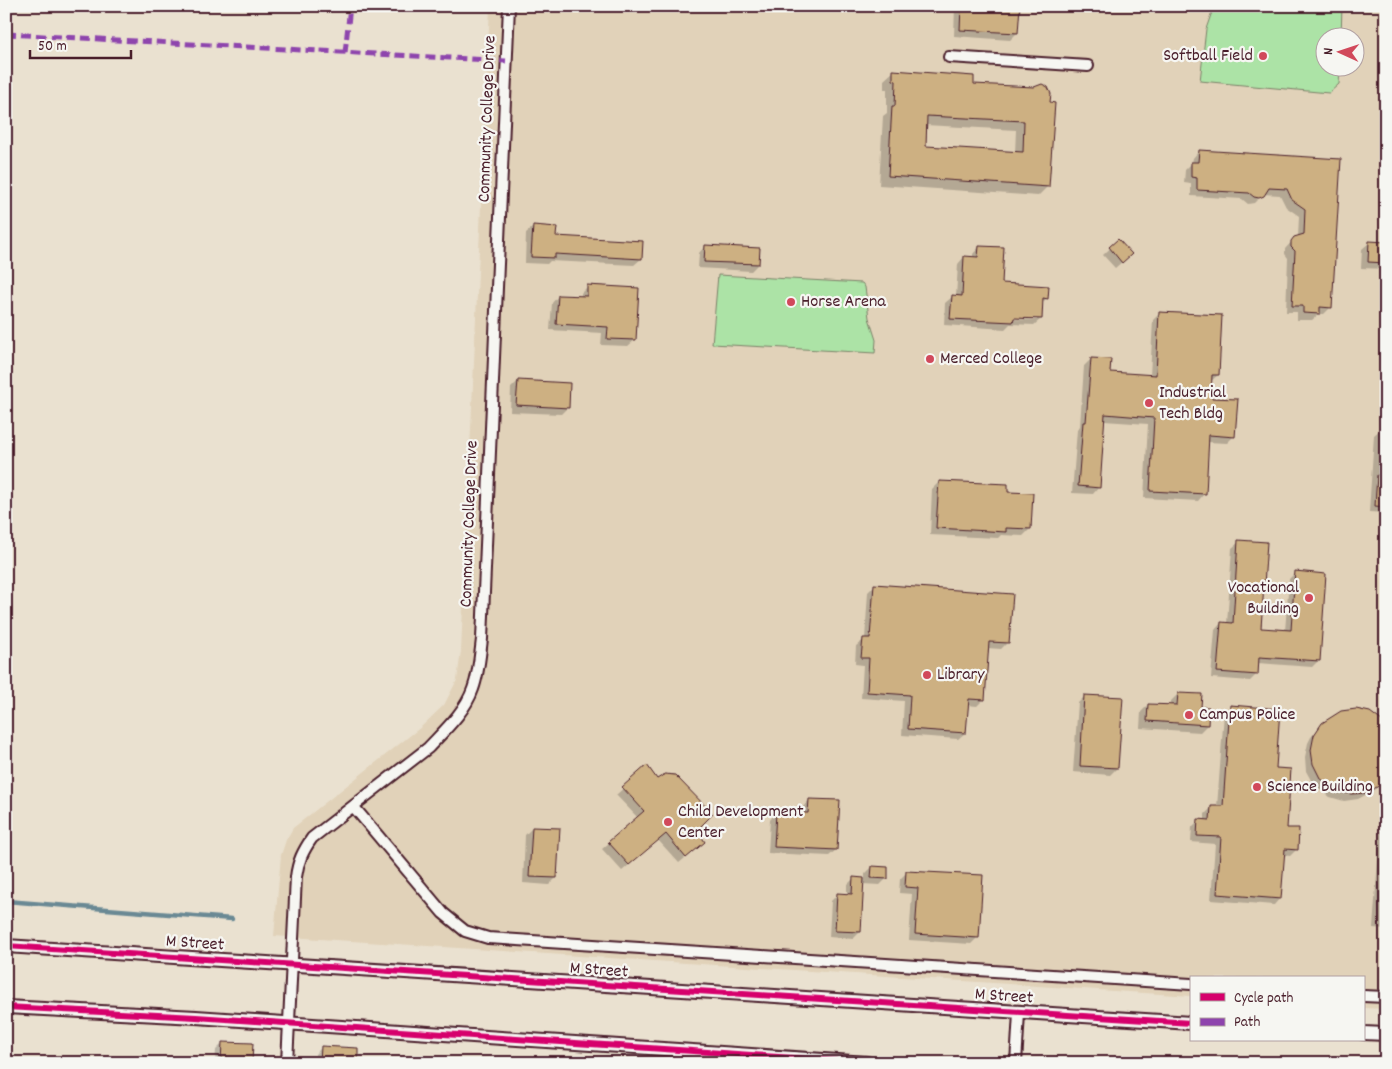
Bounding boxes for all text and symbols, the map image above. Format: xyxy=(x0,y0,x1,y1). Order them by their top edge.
scale bar xyxy=(30,28,131,60)
north arrow xyxy=(1314,28,1364,78)
street label: Community College Drive xyxy=(473,35,503,203)
text: 50 m xyxy=(38,36,67,58)
place label: Softball Field xyxy=(1163,44,1253,69)
text: N xyxy=(1319,47,1339,55)
marker: Softball Field xyxy=(1257,50,1269,62)
place label: Horse Arena xyxy=(801,290,886,315)
marker: Horse Arena xyxy=(785,296,797,308)
place label: Merced College xyxy=(940,347,1042,372)
marker: Merced College xyxy=(924,353,936,365)
place label: Industrial Tech Bldg xyxy=(1159,381,1227,427)
marker: Industrial Tech Bldg xyxy=(1143,397,1155,409)
street label: Community College Drive xyxy=(455,440,485,608)
place label: Vocational Building xyxy=(1228,576,1300,622)
marker: Vocational Building xyxy=(1303,592,1315,604)
place label: Library xyxy=(937,663,985,688)
marker: Library xyxy=(921,669,933,681)
place label: Campus Police xyxy=(1199,703,1295,728)
marker: Campus Police xyxy=(1183,709,1195,721)
place label: Science Building xyxy=(1267,775,1373,800)
marker: Science Building xyxy=(1251,781,1263,793)
place label: Child Development Center xyxy=(678,800,804,846)
marker: Child Development Center xyxy=(662,816,674,828)
street label: M Street xyxy=(165,929,225,959)
street label: M Street xyxy=(569,956,629,986)
legend xyxy=(1190,976,1364,1042)
street label: M Street xyxy=(974,982,1034,1012)
text: Cycle path xyxy=(1234,988,1294,1010)
text: Path xyxy=(1234,1012,1260,1034)

